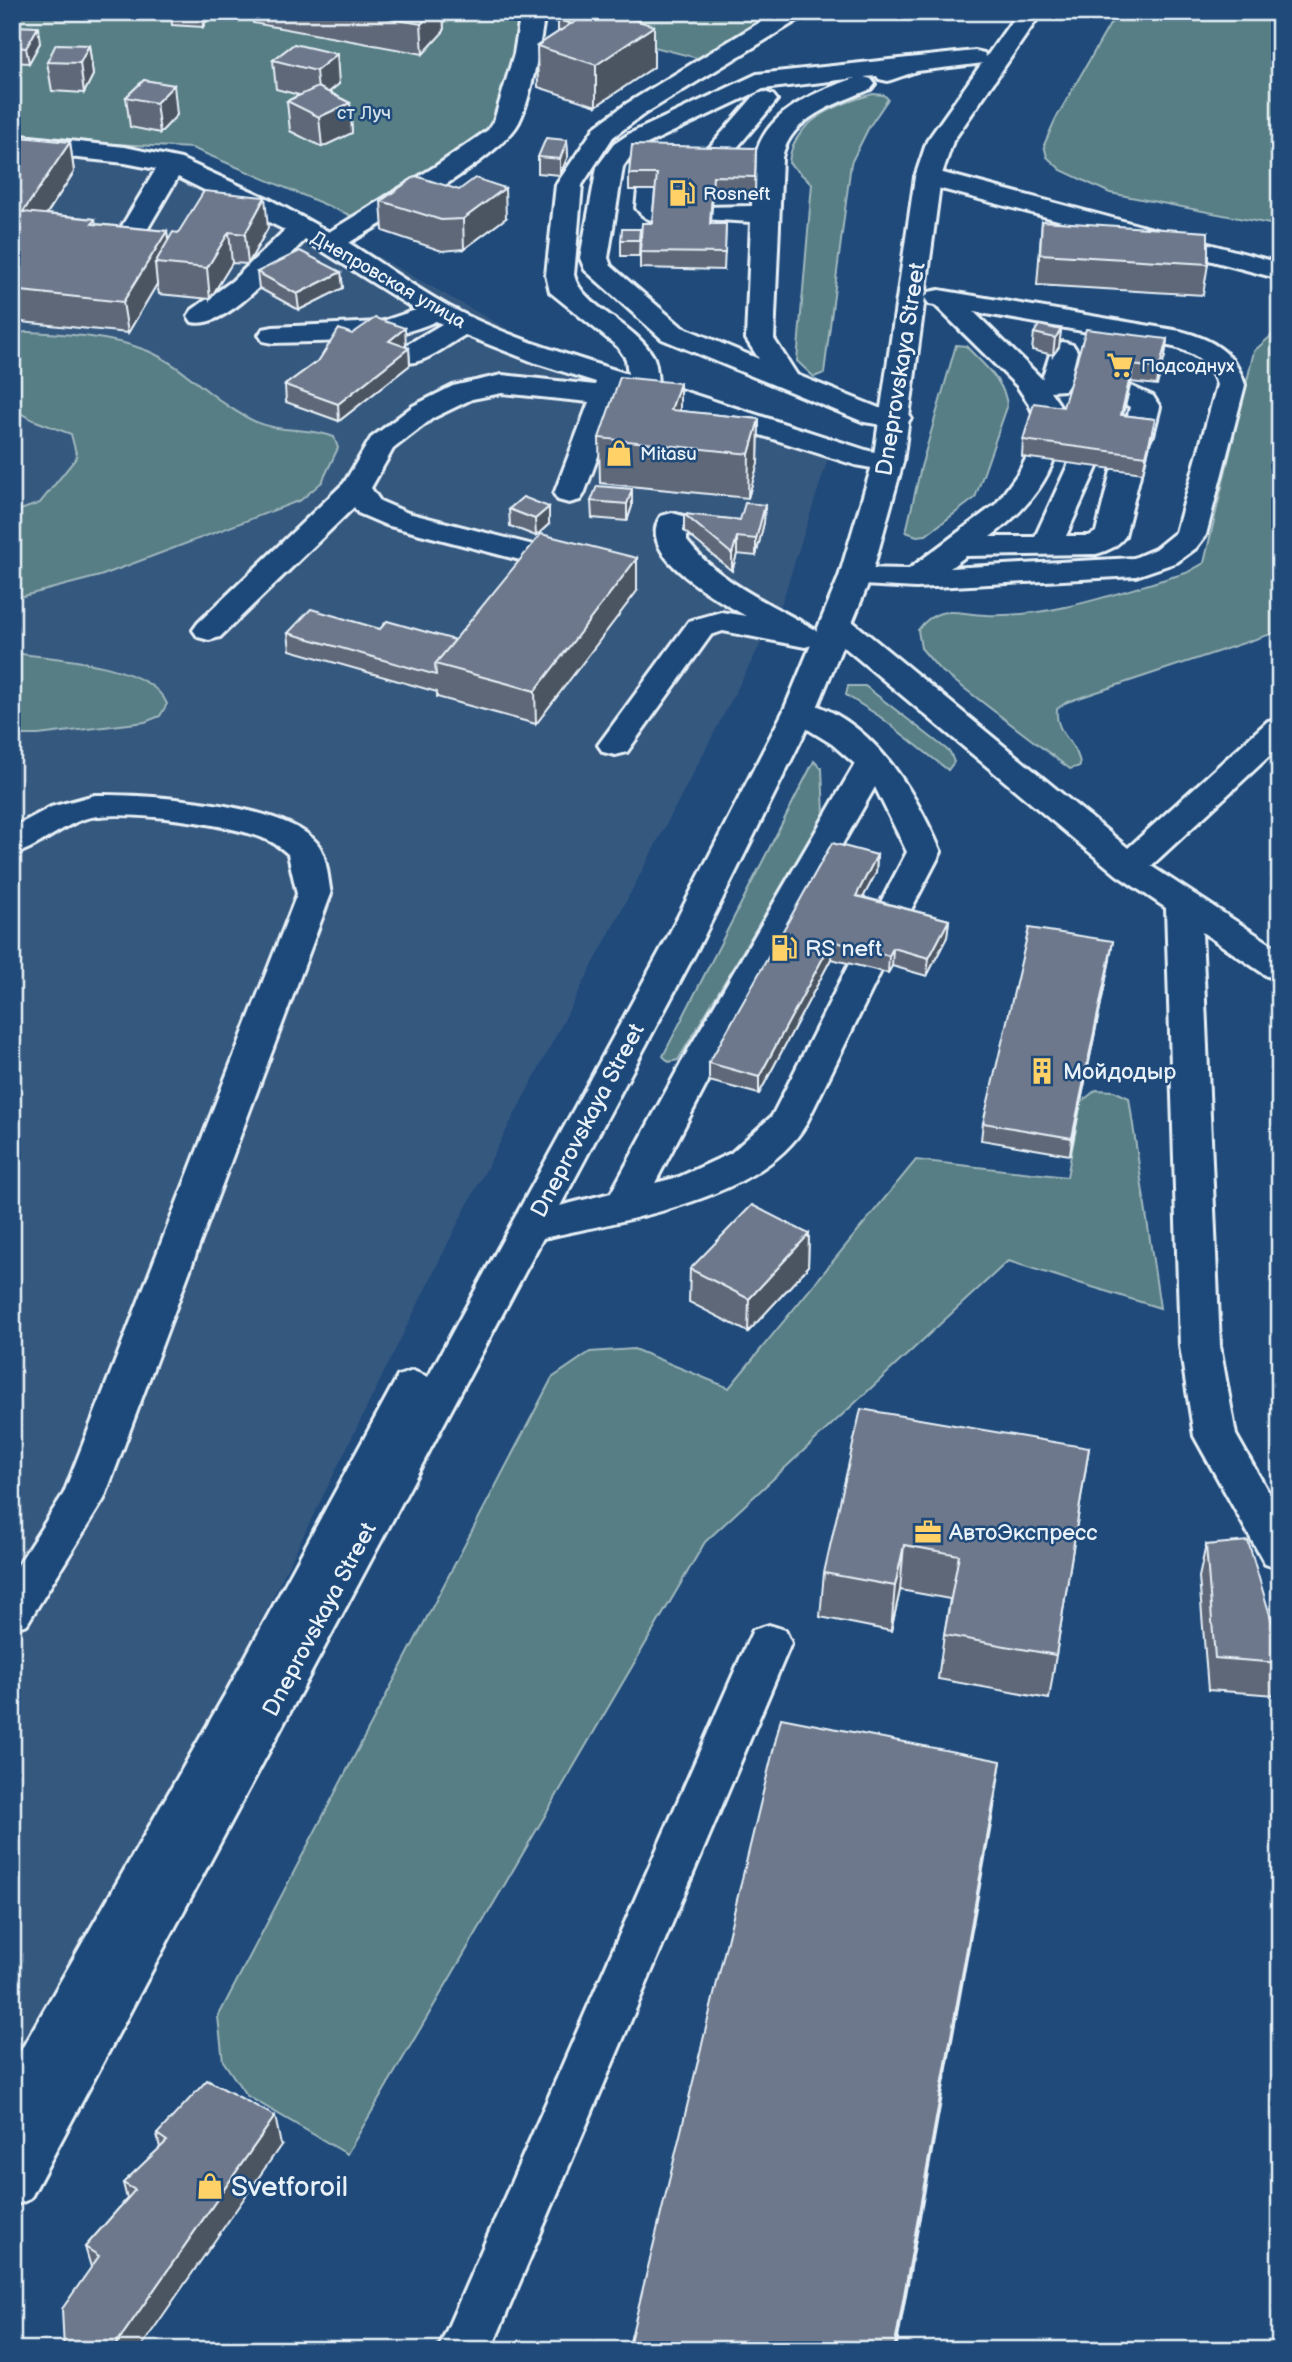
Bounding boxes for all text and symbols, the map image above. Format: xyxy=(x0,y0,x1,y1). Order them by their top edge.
park label: ст Луч xyxy=(337,102,391,125)
fuel station icon: Rosneft xyxy=(667,178,697,208)
place label: Rosneft xyxy=(703,183,771,206)
street label: Днепровская улица xyxy=(307,227,470,334)
street label: Dneprovskaya Street xyxy=(870,261,932,478)
supermarket icon: Подсоднух xyxy=(1105,350,1135,380)
place label: Подсоднух xyxy=(1141,355,1235,378)
shop icon: Mitasu xyxy=(604,438,634,468)
place label: Mitasu xyxy=(640,443,697,466)
fuel station icon: RS neft xyxy=(769,933,799,963)
place label: RS neft xyxy=(805,935,882,963)
street label: Dneprovskaya Street xyxy=(525,1019,651,1222)
building icon: Мойдодыр xyxy=(1027,1056,1057,1086)
place label: Мойдодыр xyxy=(1063,1058,1176,1086)
office icon: АвтоЭкспресс xyxy=(913,1517,943,1547)
street label: Dneprovskaya Street xyxy=(257,1518,383,1721)
place label: АвтоЭкспресс xyxy=(948,1519,1098,1547)
shop icon: Svetforoil xyxy=(195,2171,225,2201)
place label: Svetforoil xyxy=(231,2171,348,2204)

